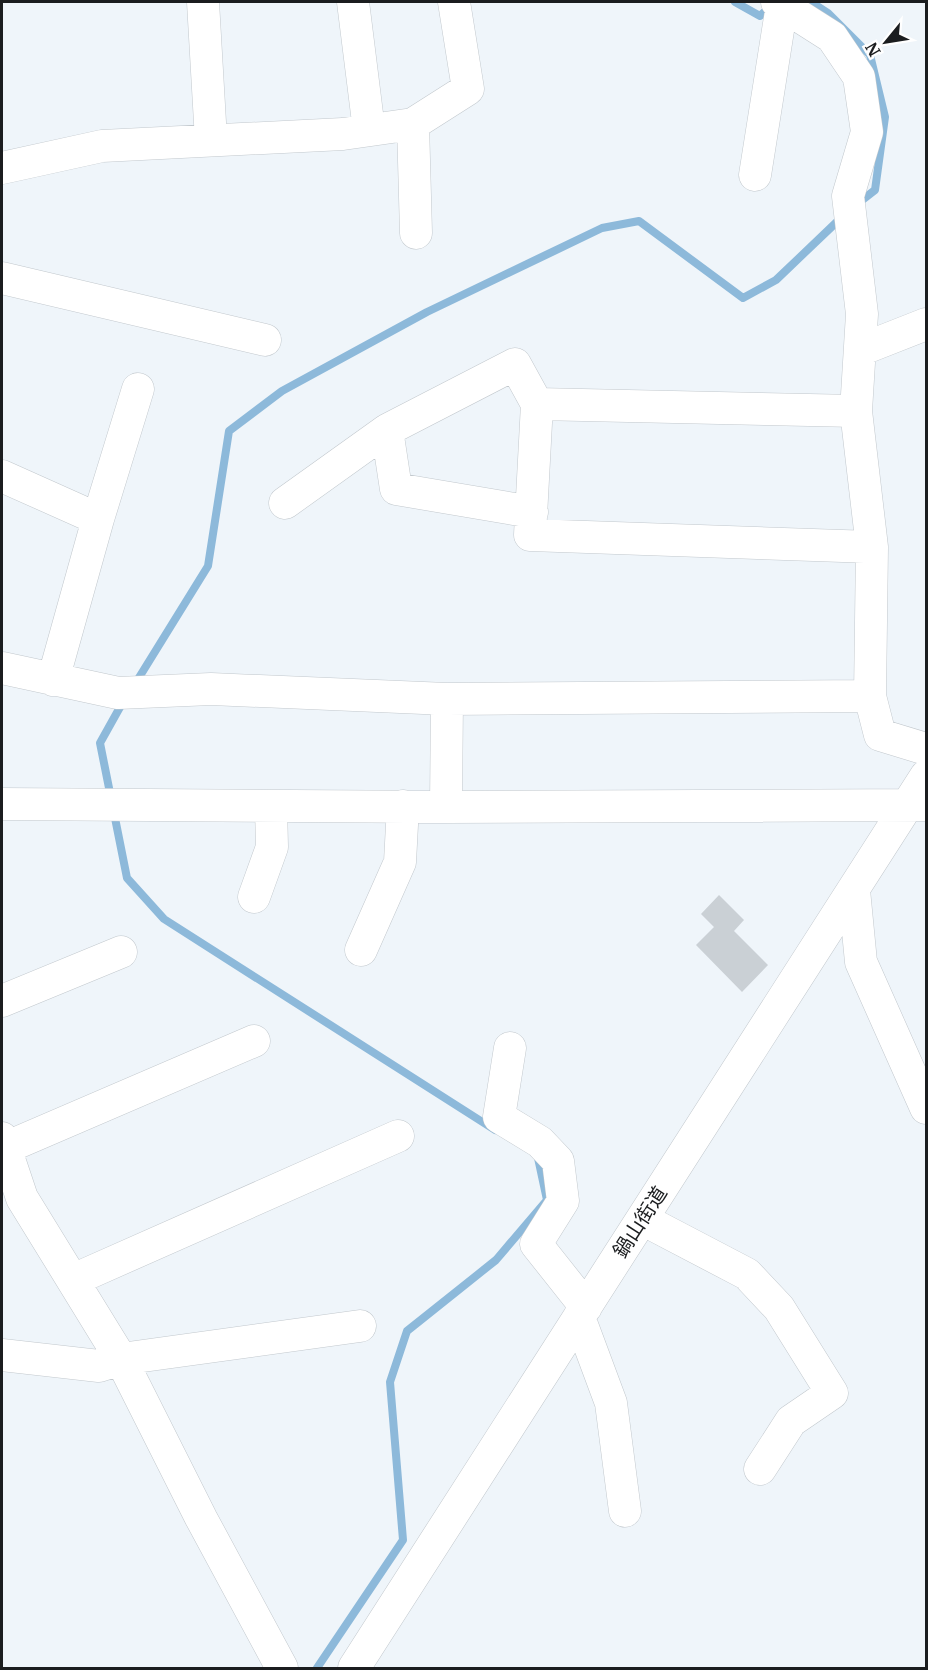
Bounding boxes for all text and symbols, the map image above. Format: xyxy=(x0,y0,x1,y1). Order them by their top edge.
north arrow xyxy=(856,12,916,72)
text: N xyxy=(861,39,885,60)
street label: 鍋山街道 xyxy=(607,1181,672,1262)

